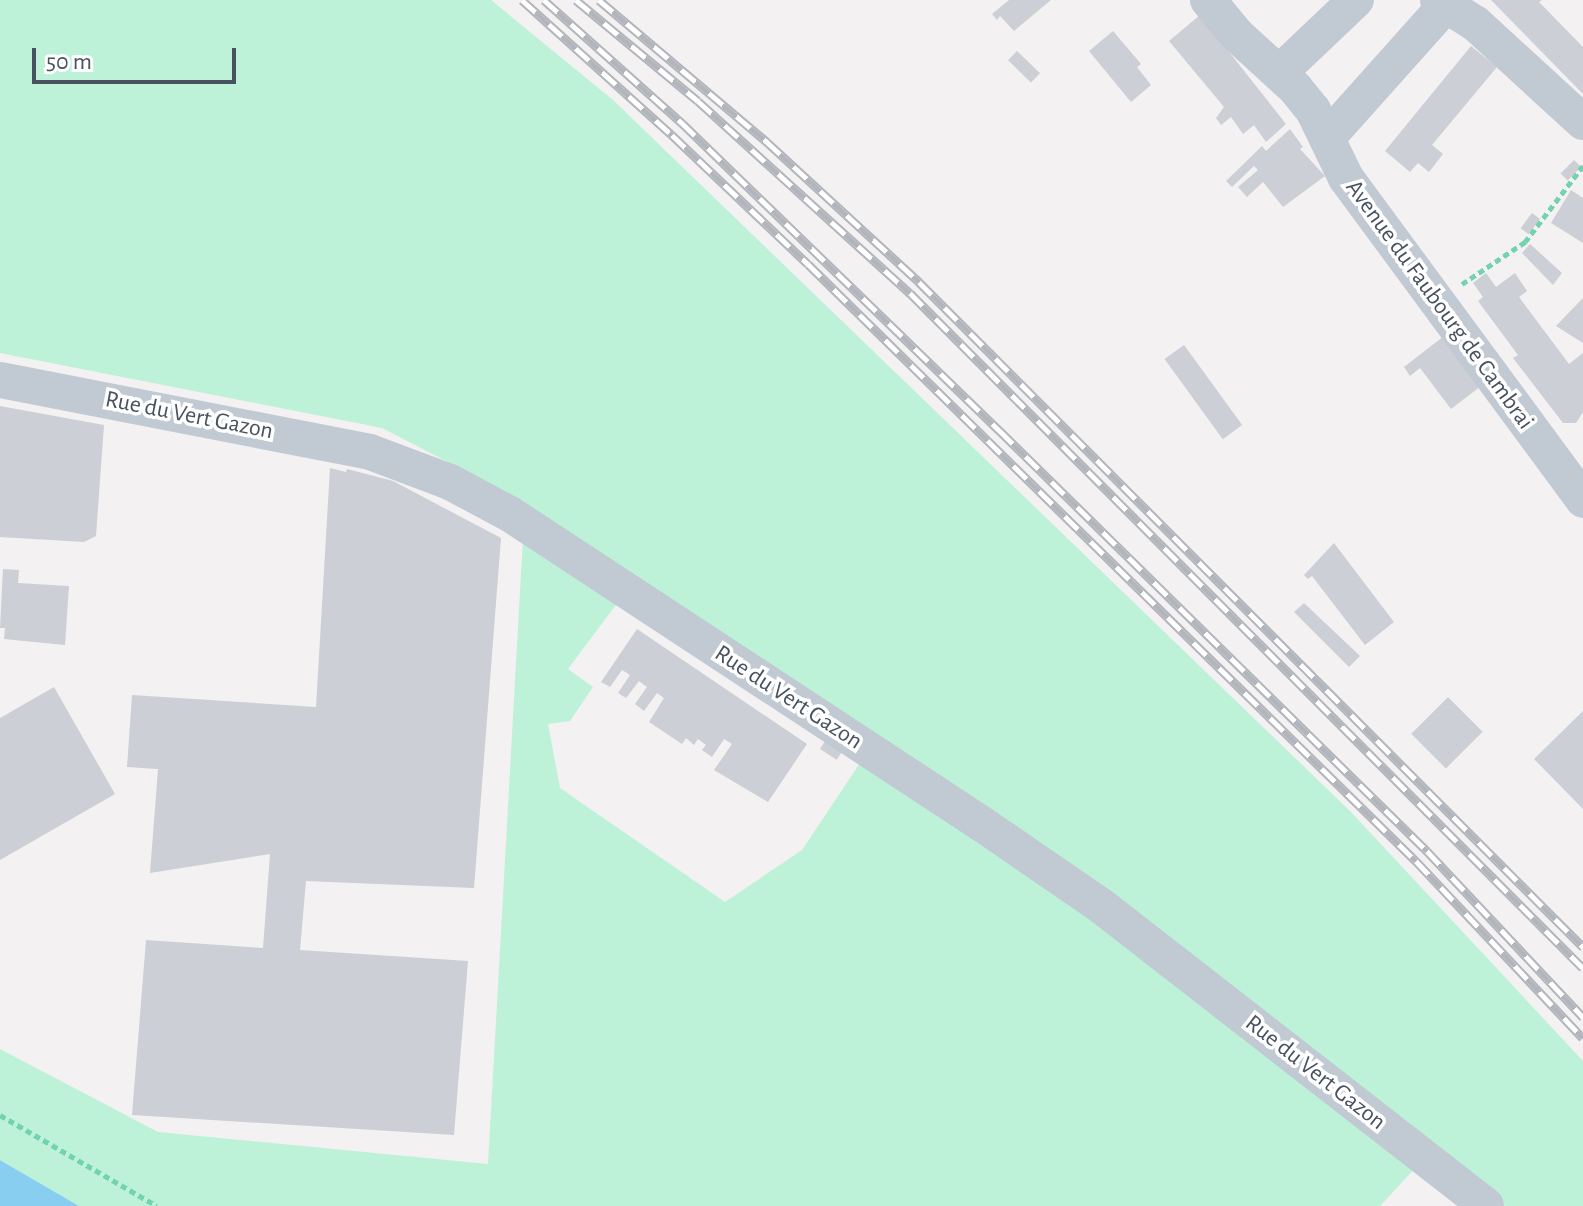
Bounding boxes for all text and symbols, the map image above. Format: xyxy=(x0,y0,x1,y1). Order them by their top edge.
scale bar xyxy=(36,32,240,82)
text: 50 m xyxy=(46,50,92,74)
street label: Avenue du Faubourg de Cambrai xyxy=(1339,175,1539,435)
street label: Rue du Vert Gazon xyxy=(103,386,275,446)
street label: Rue du Vert Gazon xyxy=(709,640,867,756)
street label: Rue du Vert Gazon xyxy=(1239,1009,1391,1137)

